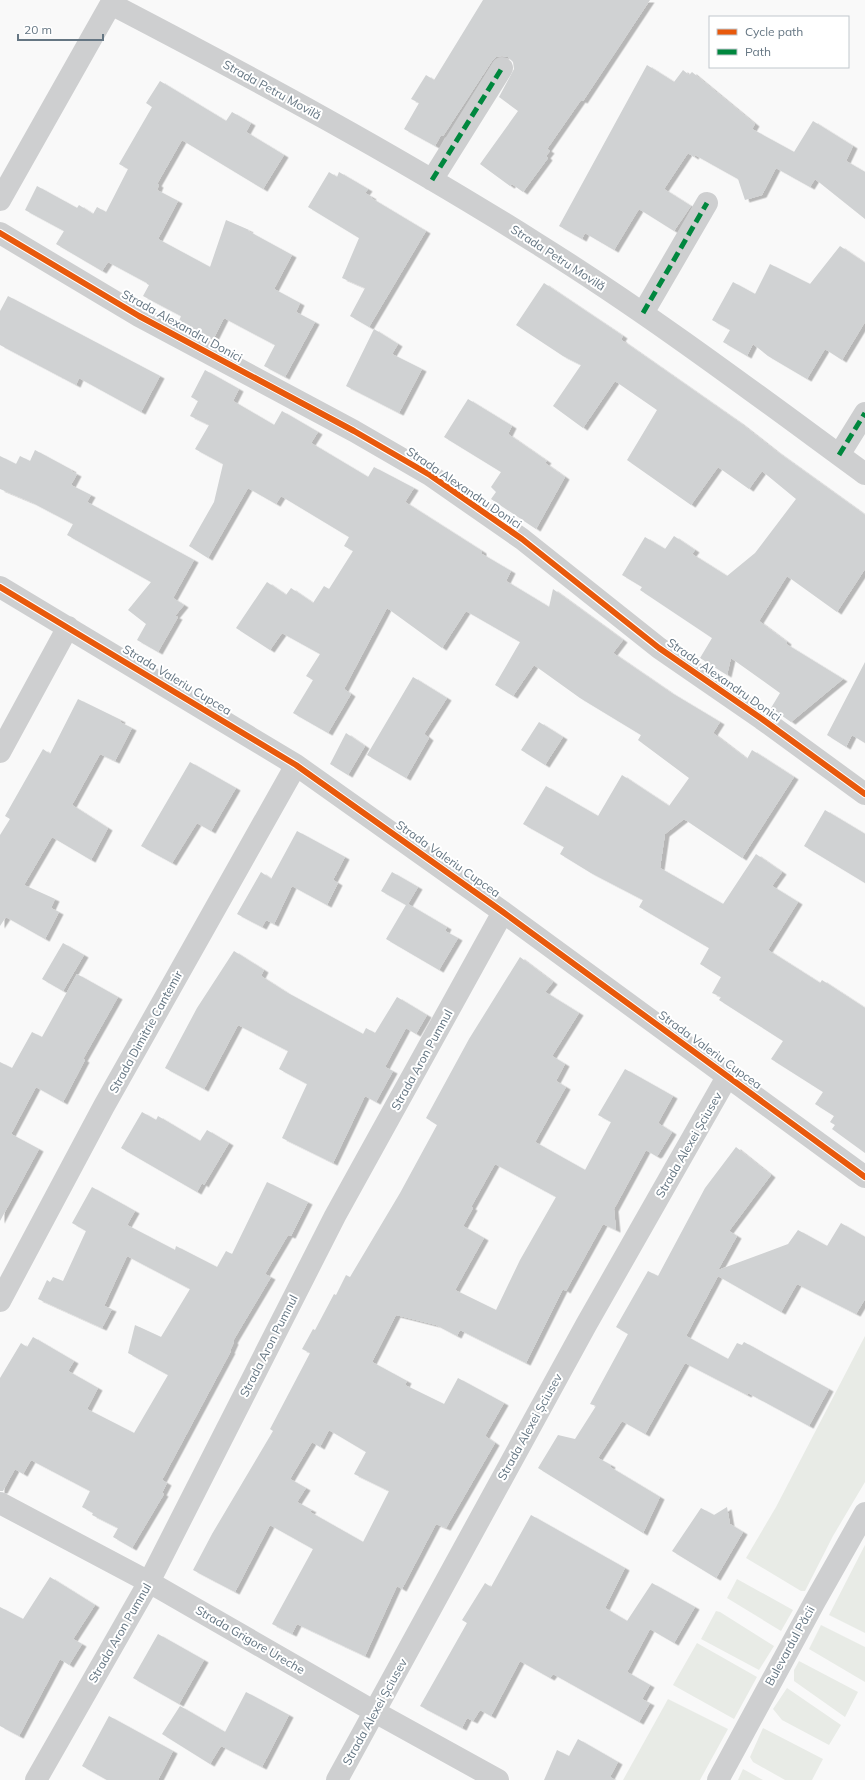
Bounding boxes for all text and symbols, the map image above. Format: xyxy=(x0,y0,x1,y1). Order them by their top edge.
scale bar xyxy=(18,16,103,42)
legend xyxy=(709,16,849,68)
text: 20 m xyxy=(24,22,52,37)
text: Cycle path xyxy=(745,24,803,39)
text: Path xyxy=(745,44,771,59)
street label: Strada Petru Movilă xyxy=(221,56,324,123)
street label: Strada Petru Movilă xyxy=(508,221,608,294)
street label: Strada Alexandru Donici xyxy=(119,286,245,365)
street label: Strada Alexandru Donici xyxy=(404,443,525,532)
street label: Strada Alexandru Donici xyxy=(664,635,784,725)
street label: Strada Valeriu Cupcea xyxy=(120,641,234,718)
street label: Strada Valeriu Cupcea xyxy=(393,817,503,900)
street label: Strada Dimitrie Cantemir xyxy=(106,967,186,1096)
street label: Strada Aron Pumnul xyxy=(388,1007,455,1113)
street label: Strada Valeriu Cupcea xyxy=(656,1007,765,1092)
street label: Strada Alexei Șciusev xyxy=(652,1089,726,1201)
street label: Strada Aron Pumnul xyxy=(236,1292,301,1399)
street label: Strada Alexei Șciusev xyxy=(494,1370,566,1483)
street label: Strada Aron Pumnul xyxy=(85,1580,154,1685)
street label: Strada Grigore Ureche xyxy=(193,1602,308,1677)
street label: Bulevardul Păcii xyxy=(761,1603,818,1688)
street label: Strada Alexei Șciusev xyxy=(339,1655,411,1768)

